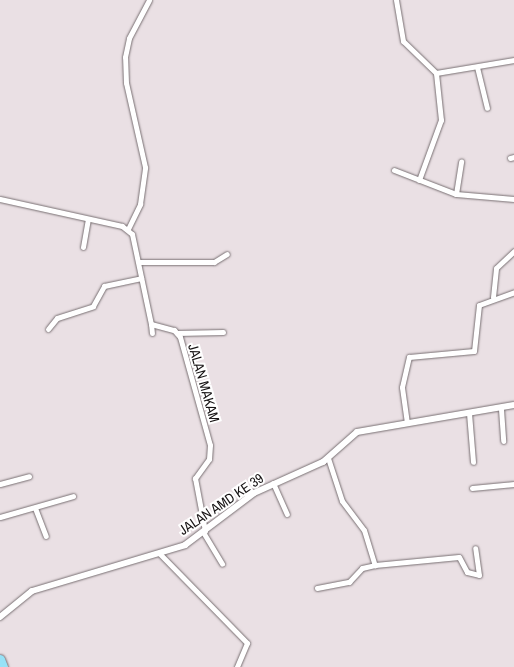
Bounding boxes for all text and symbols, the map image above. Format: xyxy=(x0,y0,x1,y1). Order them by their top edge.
street label: JALAN MAKAM xyxy=(185,342,223,424)
street label: JALAN AMD KE 39 xyxy=(175,469,267,539)

